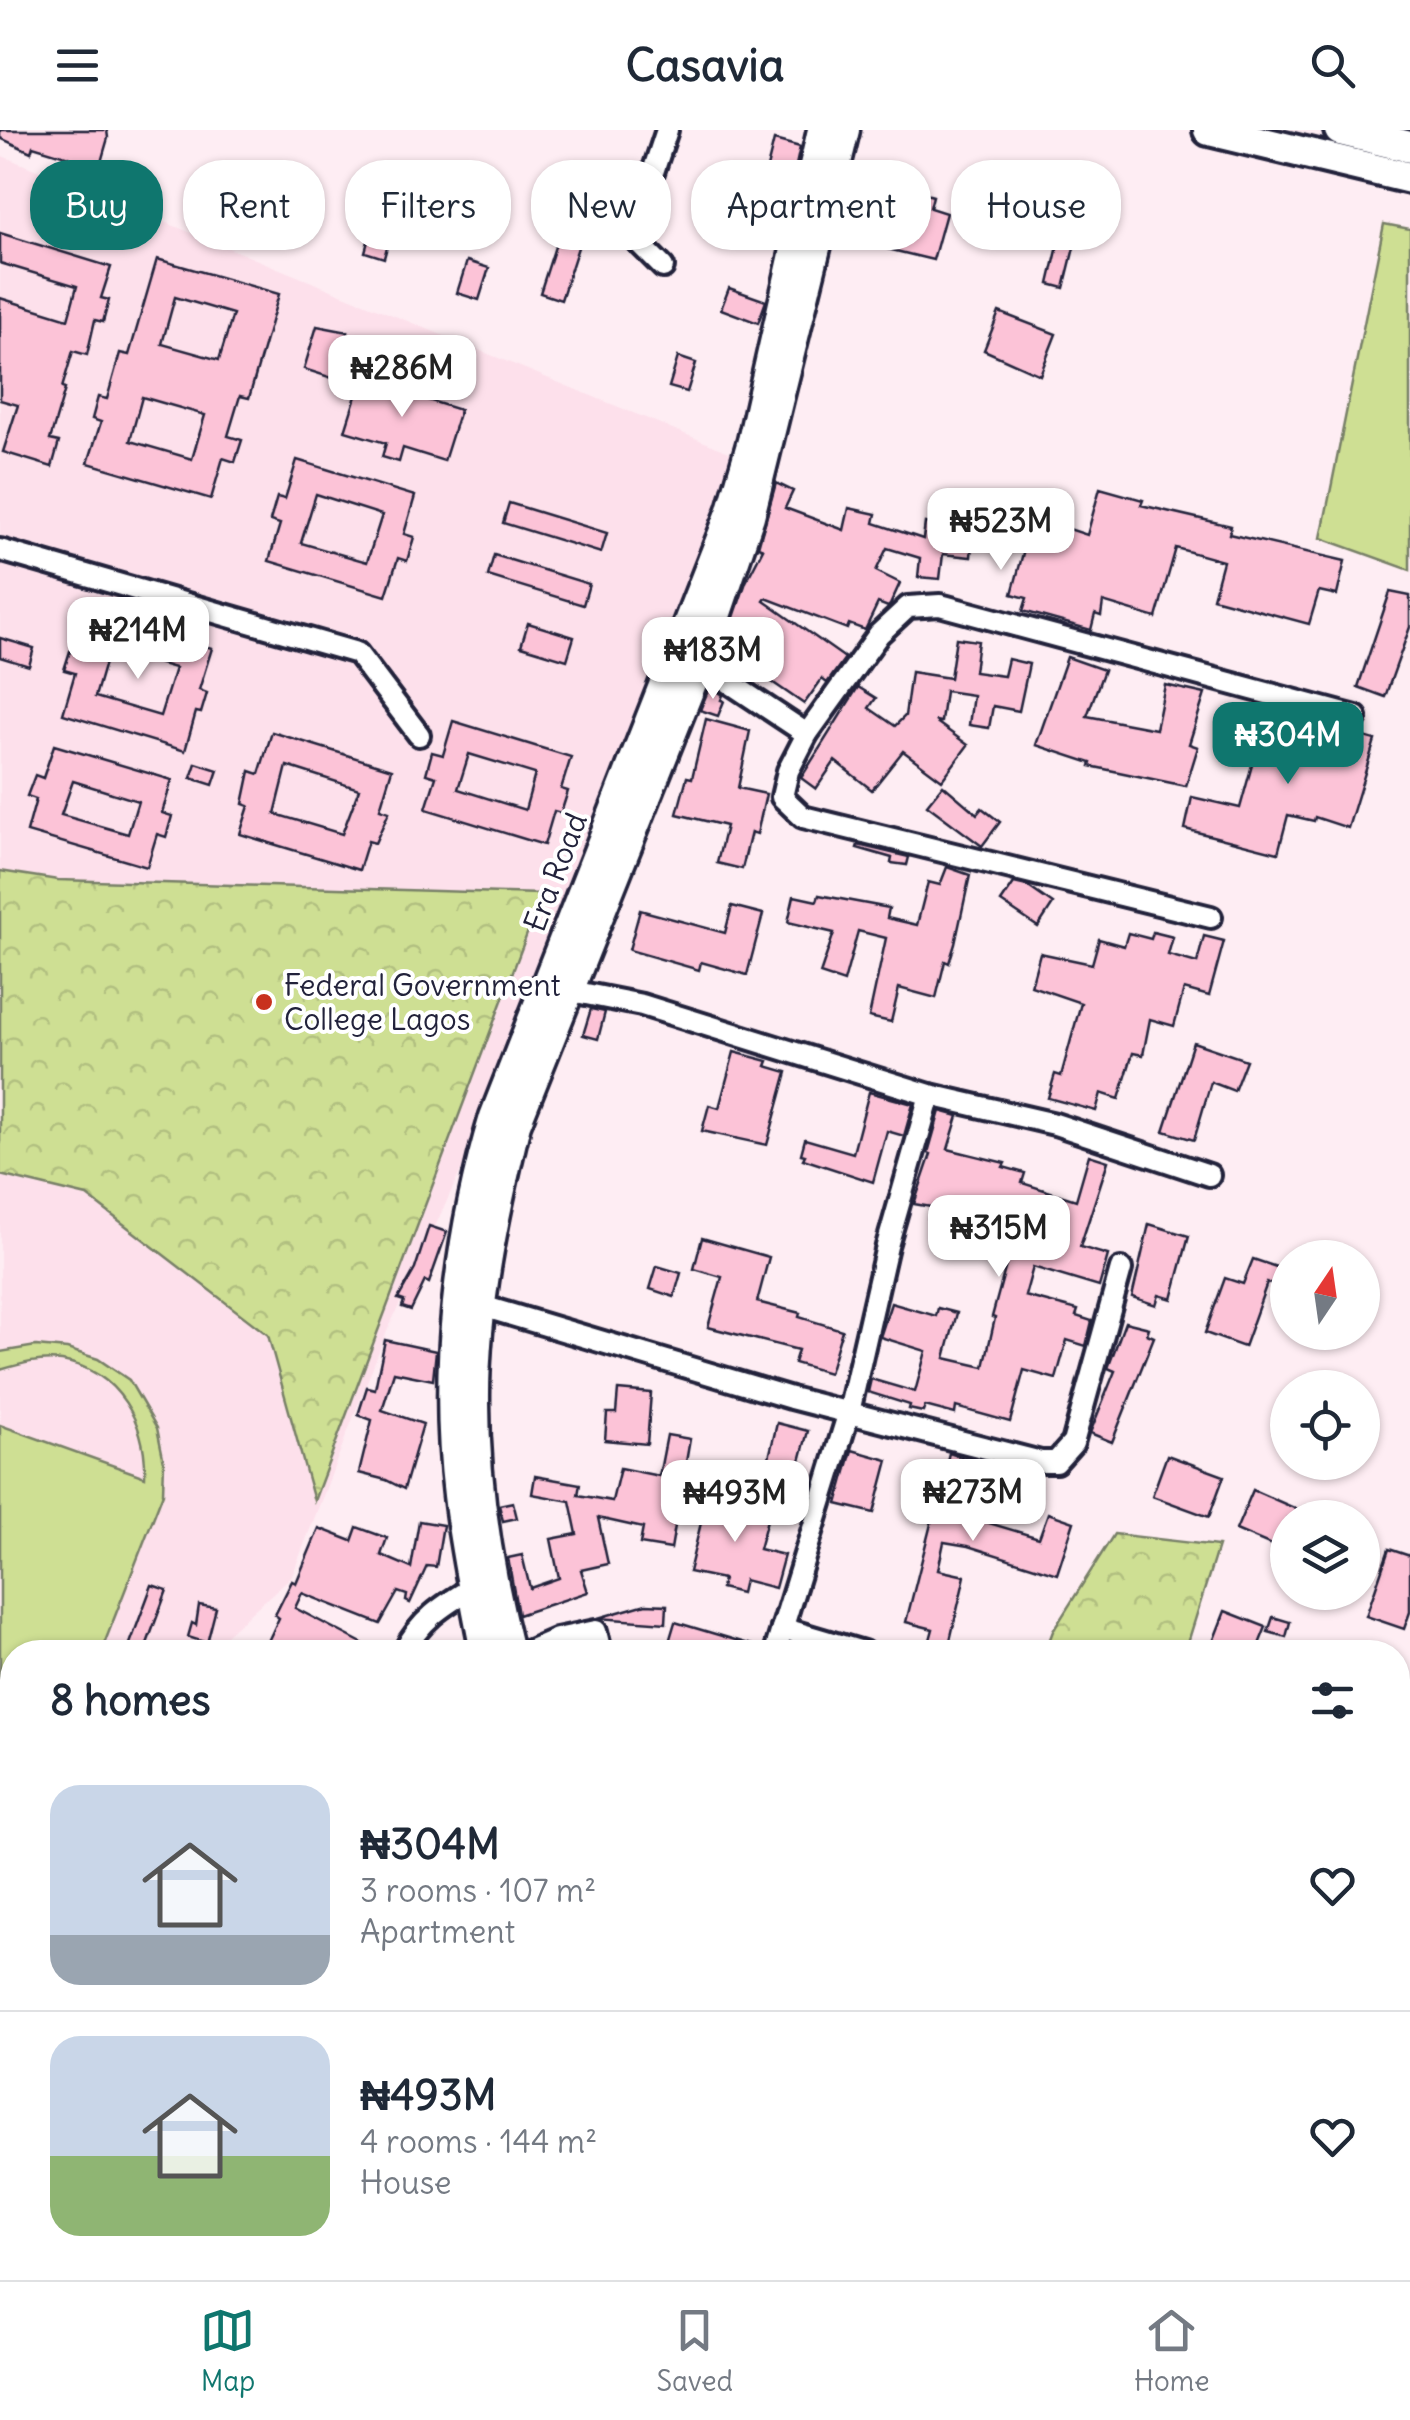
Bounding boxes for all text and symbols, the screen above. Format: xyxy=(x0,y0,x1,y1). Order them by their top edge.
text: Casavia xyxy=(626,37,784,93)
icon: menu xyxy=(50,38,105,93)
icon: search xyxy=(1305,38,1360,93)
chip: Buy xyxy=(30,160,163,250)
chip: Rent xyxy=(183,160,325,250)
chip: Filters xyxy=(345,160,511,250)
chip: New xyxy=(531,160,671,250)
chip: Apartment xyxy=(691,160,931,250)
chip: House xyxy=(951,160,1121,250)
pin: ₦286M xyxy=(332,335,472,420)
text: ₦286M xyxy=(350,347,454,388)
pin: ₦523M xyxy=(931,488,1071,573)
text: ₦523M xyxy=(949,500,1053,541)
pin: ₦214M xyxy=(68,597,208,682)
text: ₦214M xyxy=(89,609,187,650)
pin: ₦183M xyxy=(643,617,783,702)
text: ₦183M xyxy=(664,629,762,670)
pin: ₦304M xyxy=(1218,702,1358,787)
text: ₦304M xyxy=(1235,714,1341,755)
street label: Era Road xyxy=(515,807,595,937)
place label: Federal Government College Lagos xyxy=(284,966,561,1038)
marker: Federal Government College Lagos xyxy=(253,991,275,1013)
pin: ₦315M xyxy=(929,1195,1069,1280)
text: ₦315M xyxy=(950,1207,1048,1248)
north arrow xyxy=(1270,1240,1380,1350)
map controls xyxy=(1270,1240,1380,1610)
button: locate xyxy=(1270,1370,1380,1480)
pin: ₦273M xyxy=(903,1459,1043,1544)
pin: ₦493M xyxy=(665,1460,805,1545)
text: ₦273M xyxy=(923,1471,1023,1512)
text: ₦493M xyxy=(683,1472,787,1513)
button: layers xyxy=(1270,1500,1380,1610)
icon: filters xyxy=(1305,1673,1360,1728)
text: 8 homes xyxy=(50,1674,211,1726)
text: ₦304M xyxy=(360,1818,500,1870)
icon: home xyxy=(130,1825,250,1945)
icon: heart xyxy=(1305,1858,1360,1913)
text: 3 rooms · 107 m² xyxy=(360,1870,596,1911)
text: Apartment xyxy=(360,1911,515,1952)
text: ₦493M xyxy=(360,2069,497,2121)
icon: home xyxy=(130,2076,250,2196)
icon: heart xyxy=(1305,2109,1360,2164)
text: 4 rooms · 144 m² xyxy=(360,2121,597,2162)
text: House xyxy=(360,2162,451,2203)
tab: Map xyxy=(200,2303,255,2399)
tab: Saved xyxy=(656,2303,733,2399)
tab: Home xyxy=(1134,2303,1210,2399)

